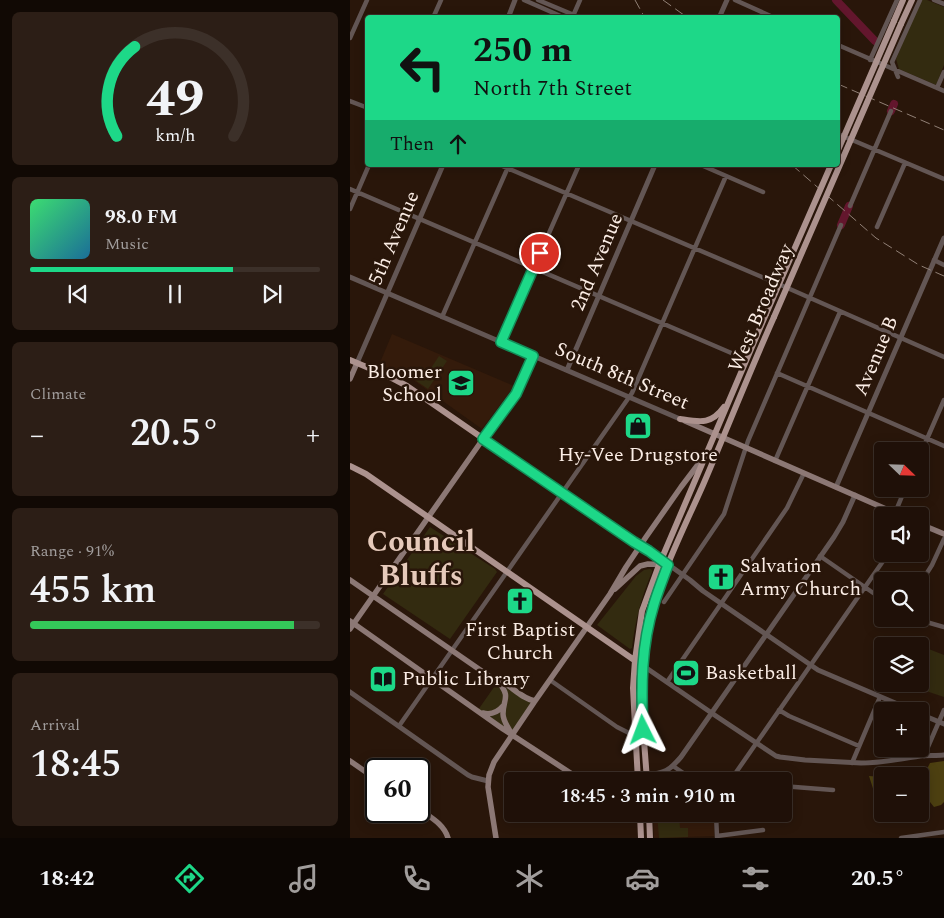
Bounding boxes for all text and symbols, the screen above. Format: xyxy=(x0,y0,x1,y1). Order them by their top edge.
text: 250 m xyxy=(473,24,572,77)
icon: left xyxy=(390,35,455,100)
text: 49 xyxy=(146,60,204,139)
text: North 7th Street xyxy=(473,72,632,105)
text: km/h xyxy=(155,122,195,149)
text: Then xyxy=(390,130,434,159)
icon: ahead xyxy=(444,130,472,158)
street label: 5th Avenue xyxy=(361,186,427,290)
text: 98.0 FM xyxy=(105,203,178,232)
street label: 2nd Avenue xyxy=(563,208,631,316)
text: Music xyxy=(105,232,149,256)
pin xyxy=(519,232,561,274)
street label: West Broadway xyxy=(720,238,802,377)
icon: arrive xyxy=(526,239,554,267)
icon: previous xyxy=(64,280,92,308)
icon: pause xyxy=(161,280,189,308)
icon: next xyxy=(258,280,286,308)
street label: Avenue B xyxy=(846,311,906,401)
street label: South 8th Street xyxy=(550,334,694,418)
place label: Bloomer School xyxy=(367,357,442,410)
school or university icon: Bloomer School xyxy=(446,368,476,398)
text: Climate xyxy=(30,382,86,406)
text: 20.5° xyxy=(130,405,220,463)
shop icon: Hy-Vee Drugstore xyxy=(623,411,653,441)
text: − xyxy=(30,414,44,457)
text: + xyxy=(306,414,320,457)
place label: Hy-Vee Drugstore xyxy=(558,440,718,470)
north arrow xyxy=(874,442,929,498)
map controls xyxy=(874,442,929,822)
button: sound xyxy=(874,507,929,562)
district label: Council Bluffs xyxy=(367,519,475,599)
text: Range · 91% xyxy=(30,539,114,563)
place label: Salvation Army Church xyxy=(740,551,861,604)
text: 455 km xyxy=(30,562,156,620)
church icon: Salvation Army Church xyxy=(706,562,736,592)
button: search xyxy=(874,572,929,627)
church icon: First Baptist Church xyxy=(505,586,535,616)
place label: First Baptist Church xyxy=(465,615,575,668)
button: layers xyxy=(874,637,929,692)
sports icon: Basketball xyxy=(671,658,701,688)
place label: Basketball xyxy=(705,658,797,688)
library icon: Public Library xyxy=(368,664,398,694)
place label: Public Library xyxy=(402,664,531,694)
button: + xyxy=(874,702,929,757)
position arrow xyxy=(616,703,668,755)
text: Arrival xyxy=(30,713,80,737)
text: 18:45 xyxy=(30,736,121,794)
speed limit sign: 60 xyxy=(365,758,430,823)
button: − xyxy=(874,767,929,822)
text: 18:45 · 3 min · 910 m xyxy=(560,782,736,811)
icon: directions xyxy=(172,861,207,896)
icon: music xyxy=(286,861,321,896)
icon: phone xyxy=(399,861,434,896)
icon: climate xyxy=(512,861,547,896)
icon: car xyxy=(625,861,660,896)
icon: filters xyxy=(738,861,773,896)
text: 18:42 xyxy=(39,862,94,895)
text: 20.5° xyxy=(851,862,905,895)

